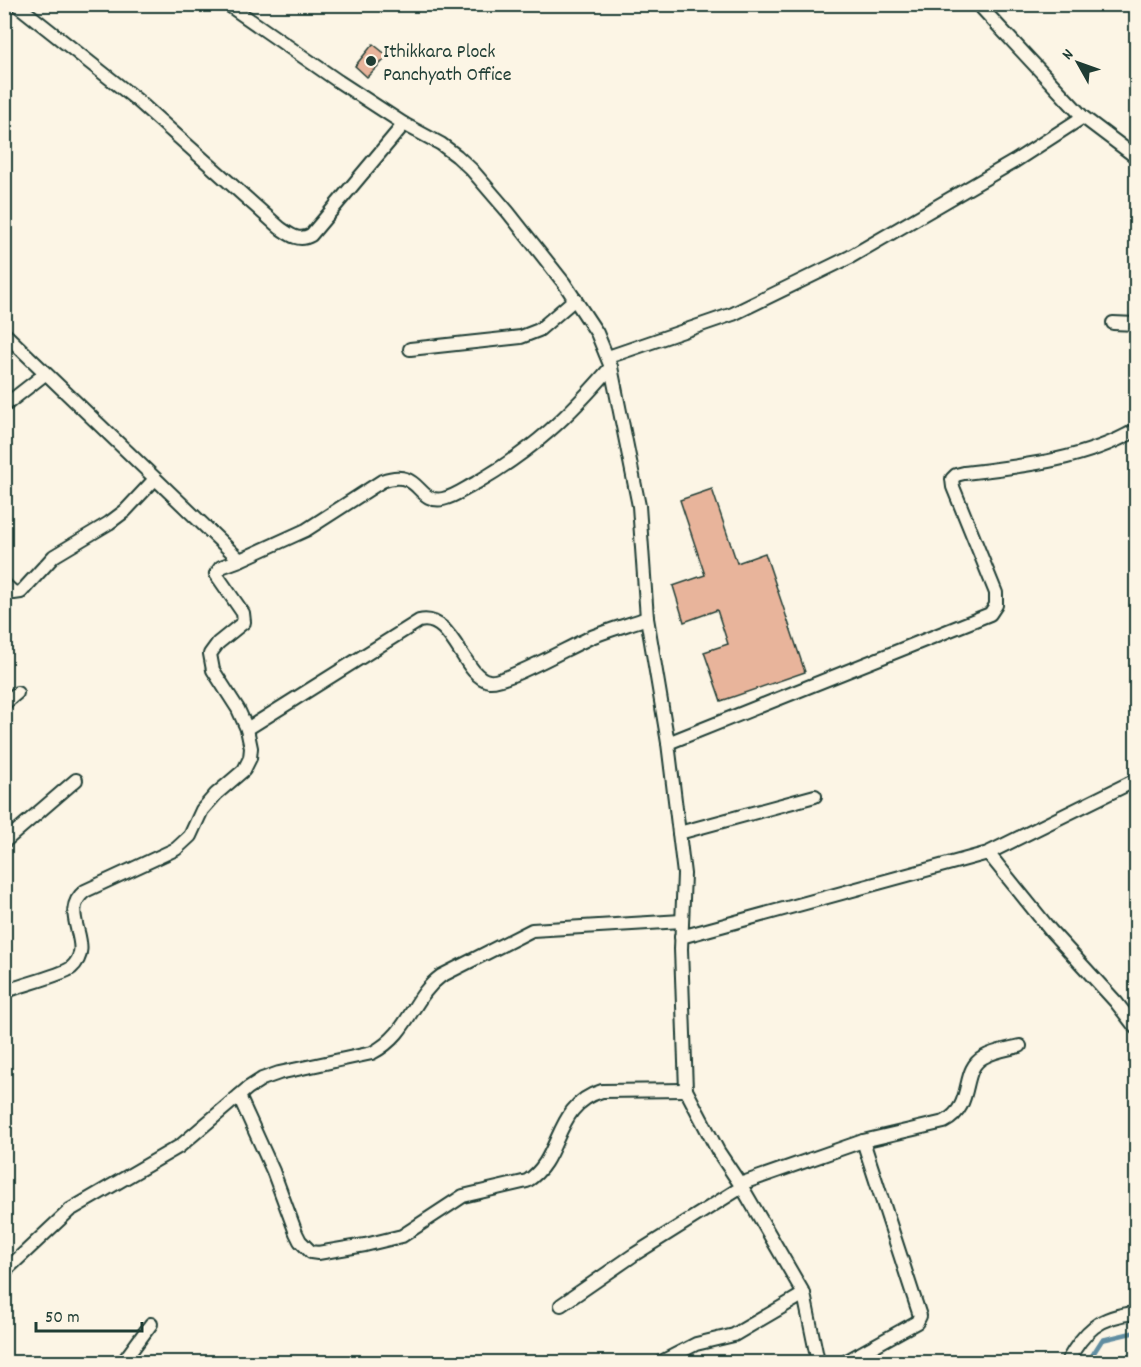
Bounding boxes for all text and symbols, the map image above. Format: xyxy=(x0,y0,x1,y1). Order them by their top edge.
north arrow xyxy=(1048,33,1108,93)
place label: Ithikkara Plock Panchyath Office xyxy=(383,39,512,90)
text: N xyxy=(1057,44,1080,65)
marker: Ithikkara Plock Panchyath Office xyxy=(364,54,378,68)
scale bar xyxy=(36,1295,142,1333)
text: 50 m xyxy=(45,1306,80,1331)

